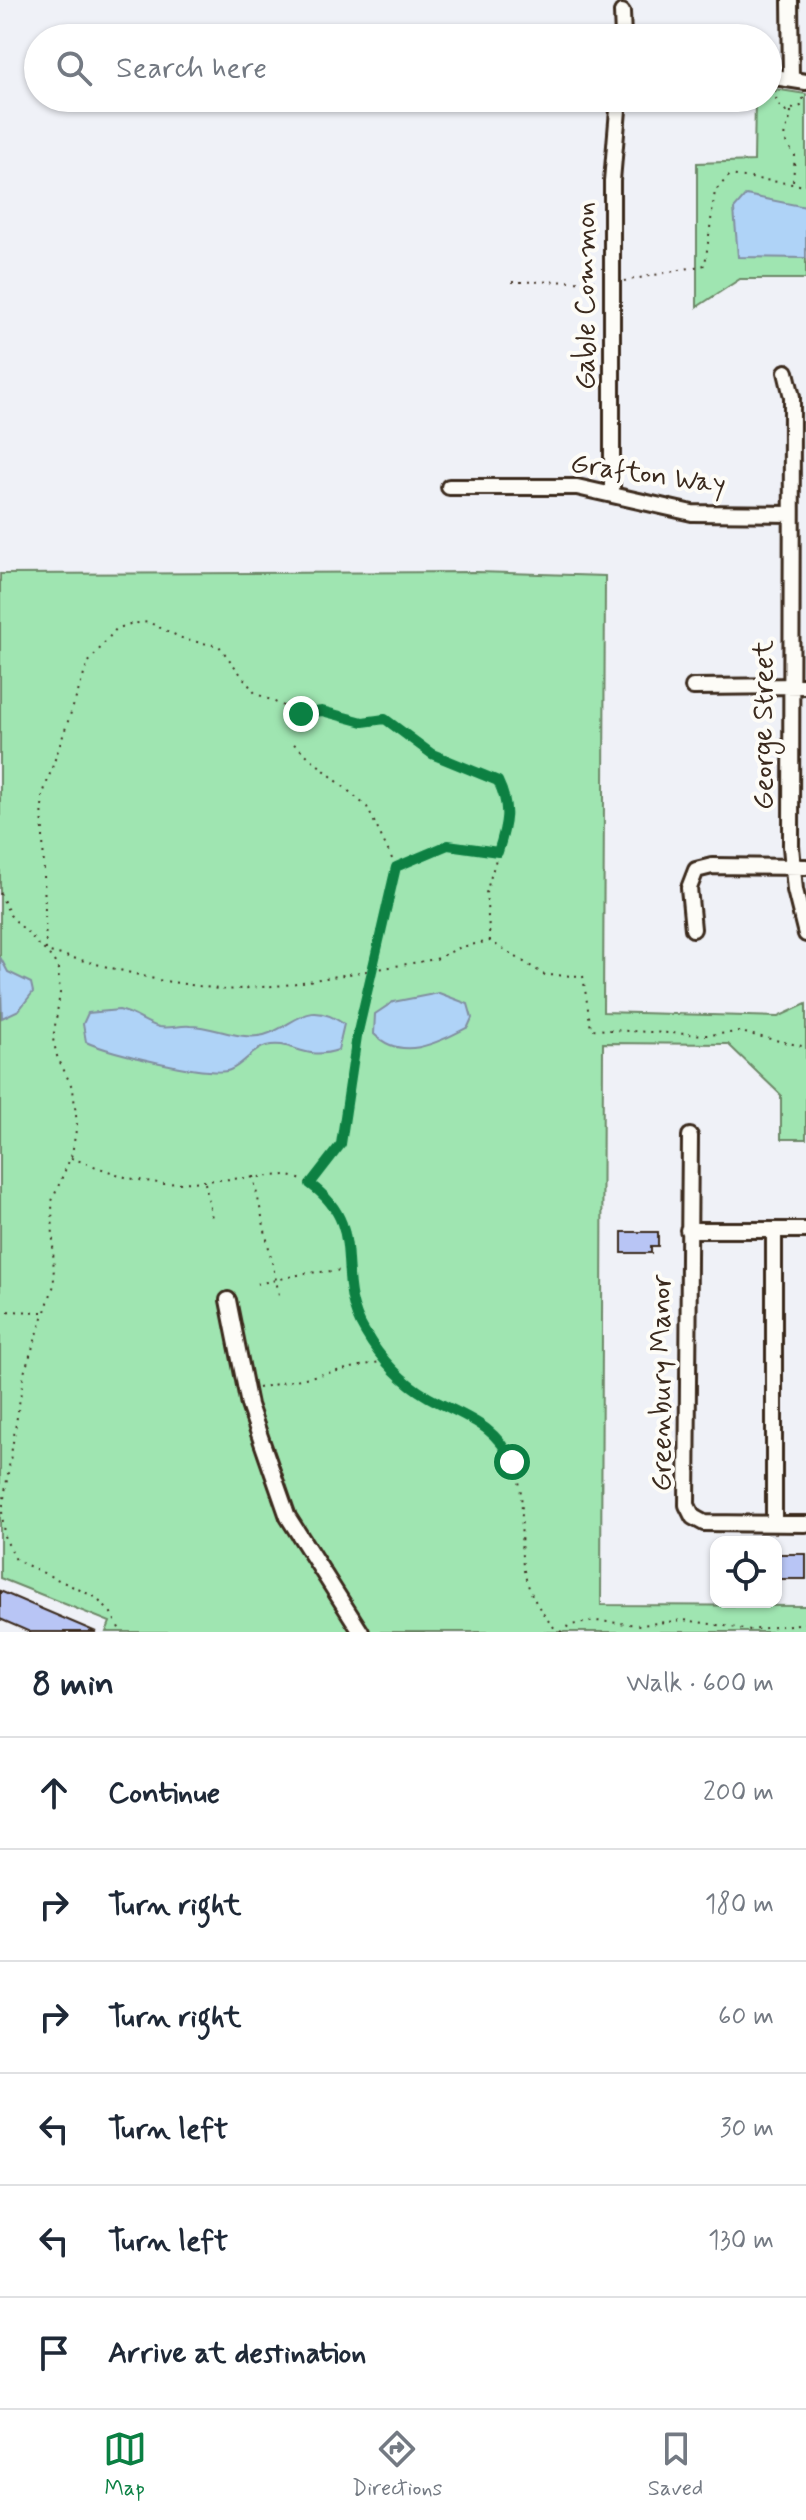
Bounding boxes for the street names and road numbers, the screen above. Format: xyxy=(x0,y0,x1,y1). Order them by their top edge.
street label: Gable Common xyxy=(568,202,605,390)
street label: Grafton Way xyxy=(568,446,728,504)
street label: George Street xyxy=(746,639,785,810)
street label: Greenbury Manor xyxy=(644,1274,681,1492)

